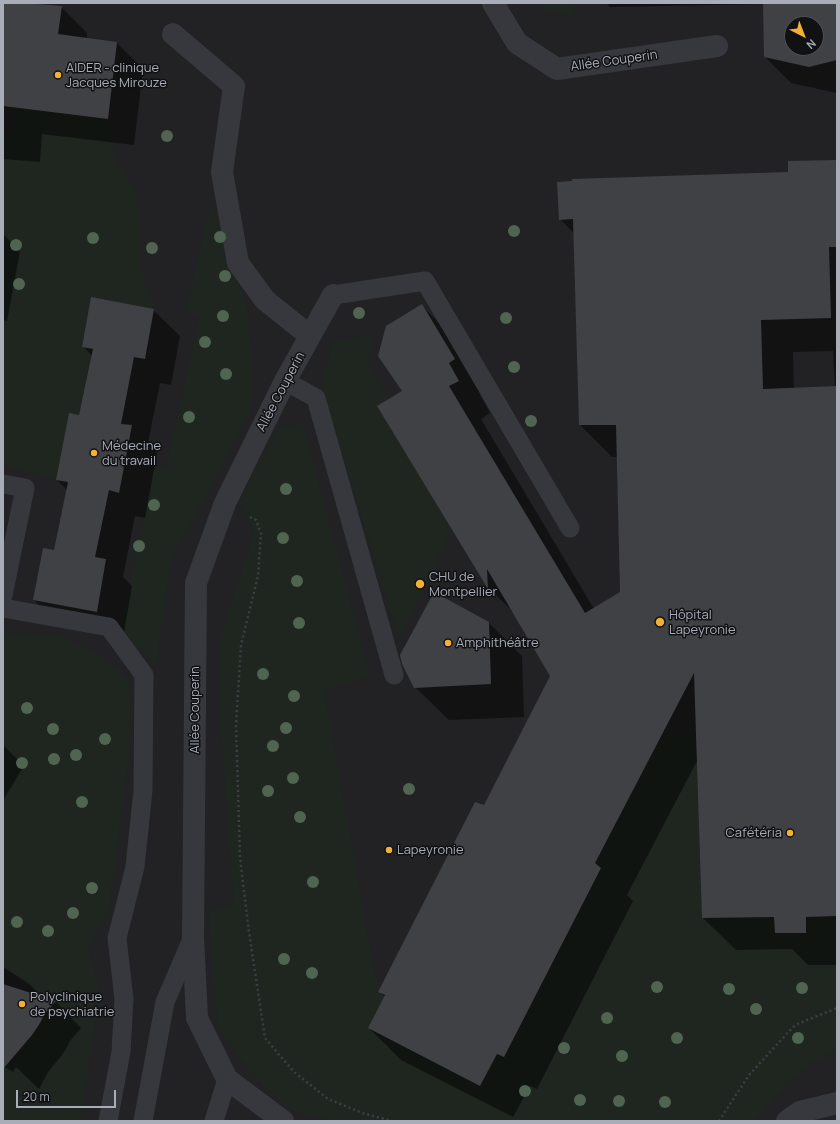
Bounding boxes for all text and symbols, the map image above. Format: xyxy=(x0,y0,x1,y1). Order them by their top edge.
north arrow xyxy=(784,16,824,56)
text: N xyxy=(804,36,820,53)
street label: Allée Couperin xyxy=(570,47,658,75)
place label: AIDER - clinique Jacques Mirouze xyxy=(66,60,167,91)
marker: AIDER - clinique Jacques Mirouze xyxy=(53,70,63,80)
street label: Allée Couperin xyxy=(254,350,308,434)
place label: Médecine du travail xyxy=(102,438,161,469)
marker: Médecine du travail xyxy=(89,448,99,458)
place label: CHU de Montpellier xyxy=(429,569,497,600)
marker: CHU de Montpellier xyxy=(414,578,426,590)
place label: Hôpital Lapeyronie xyxy=(669,607,735,638)
marker: Hôpital Lapeyronie xyxy=(654,616,666,628)
place label: Amphithéâtre xyxy=(456,635,539,651)
marker: Amphithéâtre xyxy=(443,638,453,648)
street label: Allée Couperin xyxy=(187,666,203,754)
place label: Cafétéria xyxy=(726,825,782,841)
marker: Cafétéria xyxy=(785,828,795,838)
place label: Lapeyronie xyxy=(397,842,463,858)
marker: Lapeyronie xyxy=(384,845,394,855)
place label: Polyclinique de psychiatrie xyxy=(30,989,114,1020)
marker: Polyclinique de psychiatrie xyxy=(17,999,27,1009)
scale bar xyxy=(18,1082,118,1108)
text: 20 m xyxy=(23,1088,50,1105)

